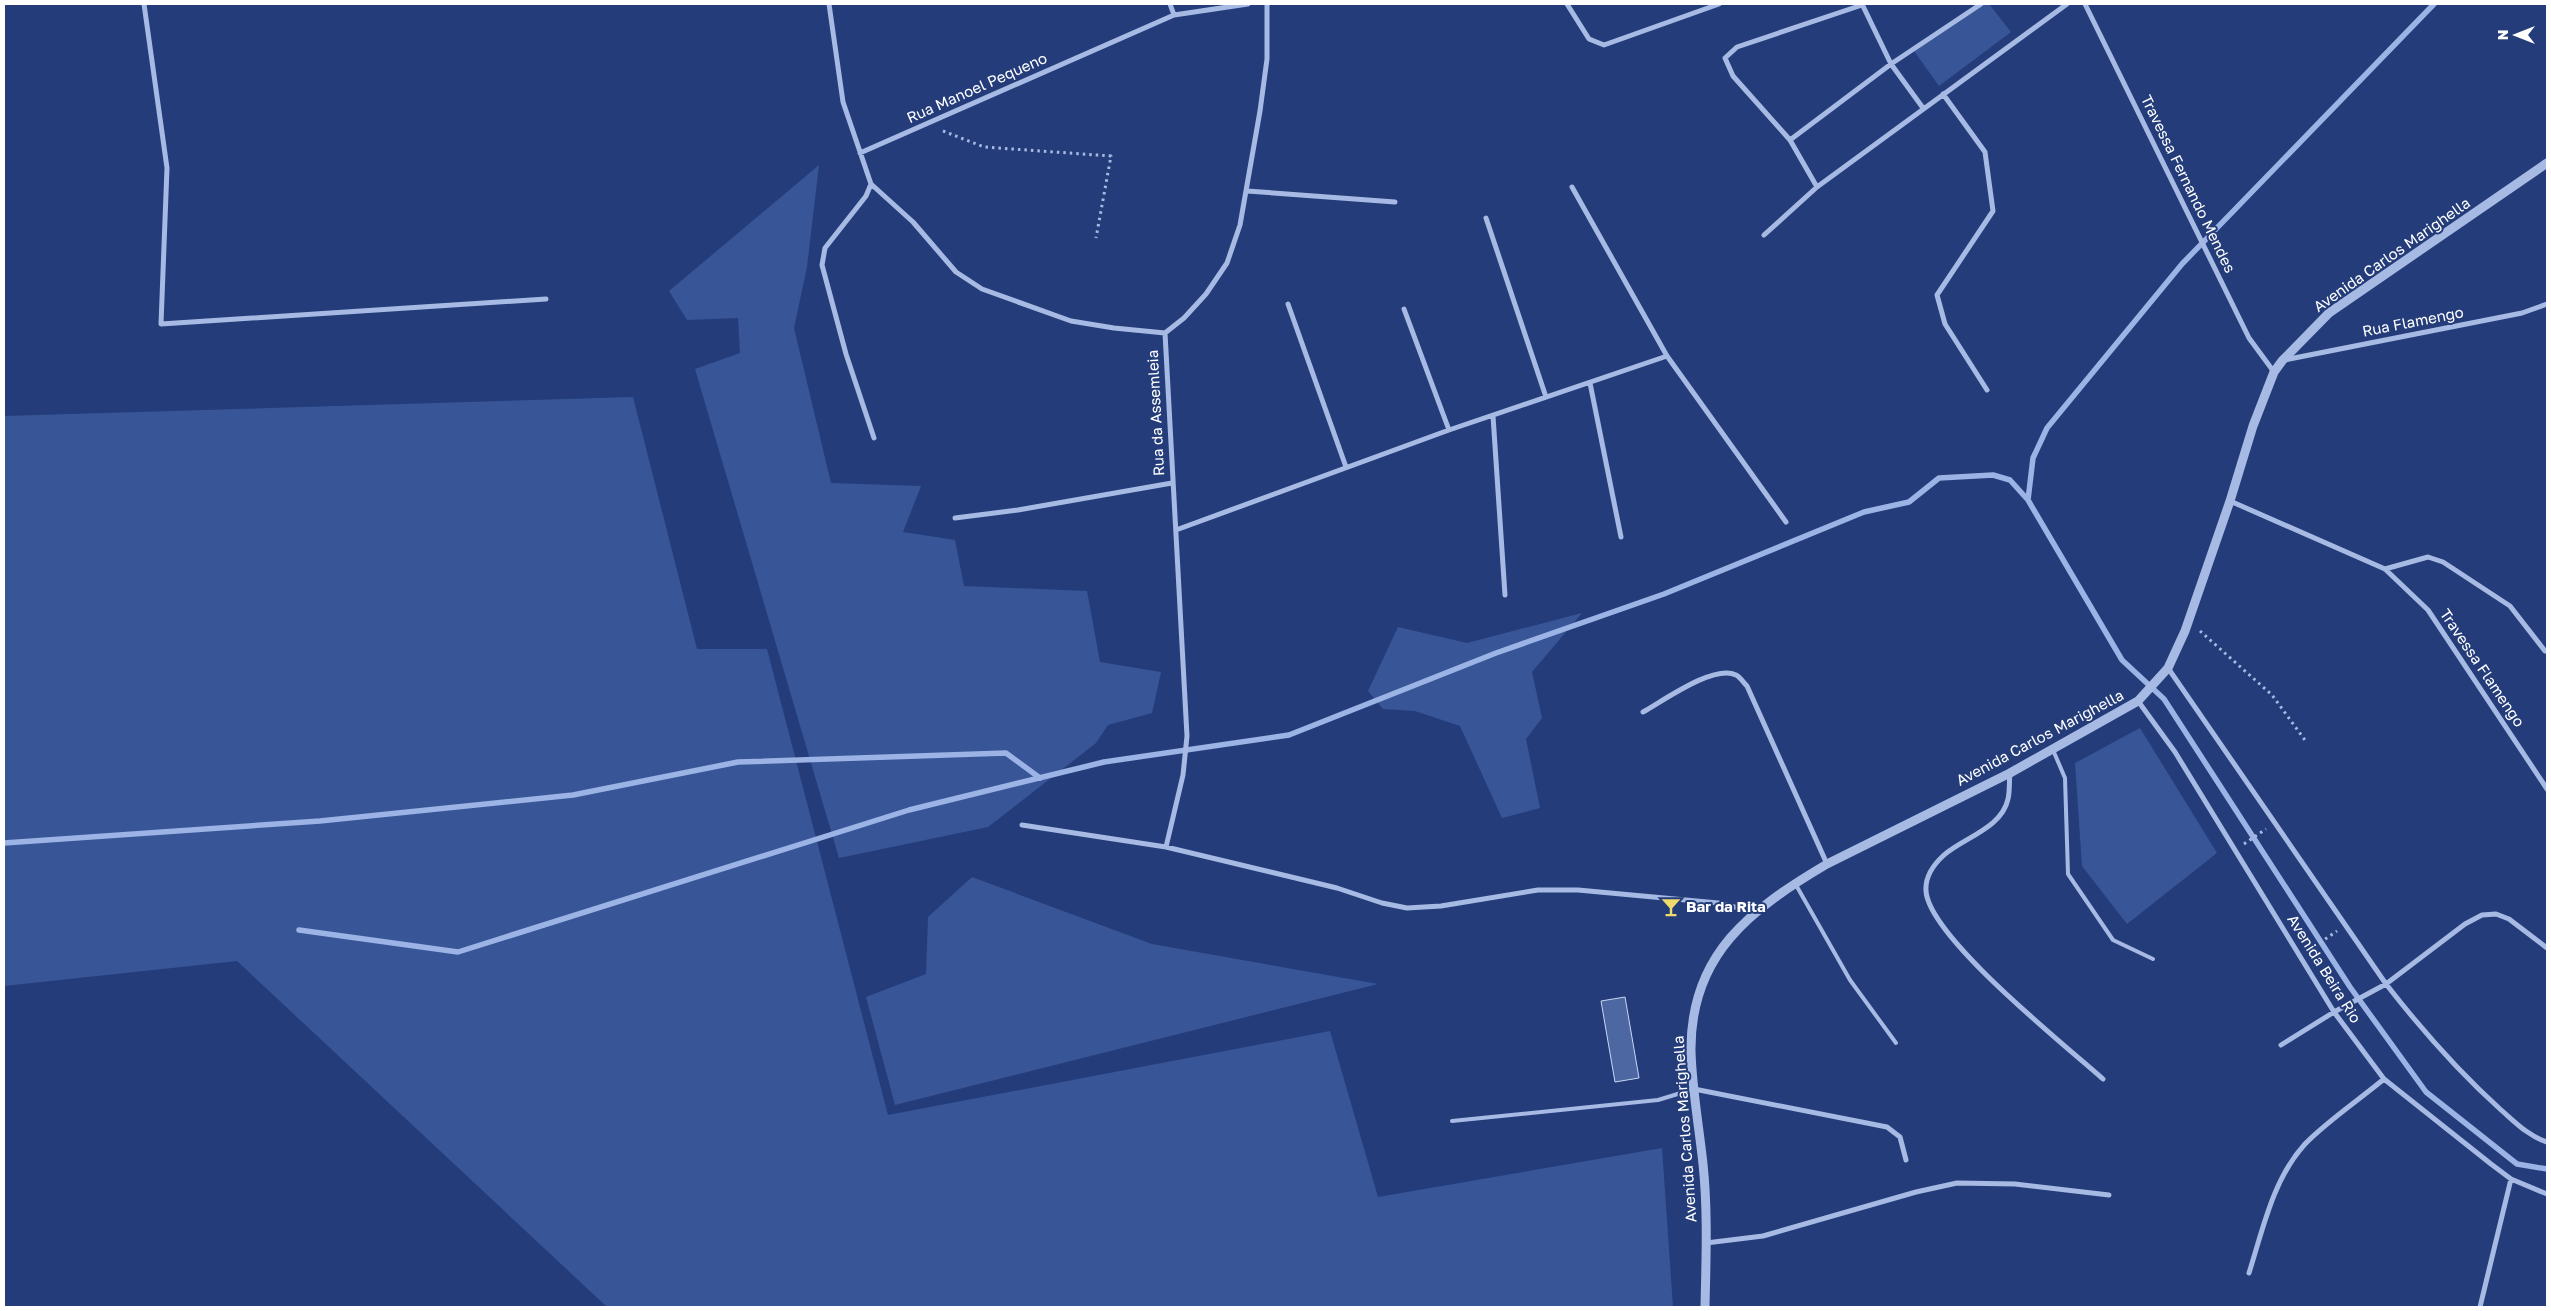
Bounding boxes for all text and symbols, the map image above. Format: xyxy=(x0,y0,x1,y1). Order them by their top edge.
north arrow xyxy=(2491,10,2541,60)
text: N xyxy=(2494,30,2511,40)
street label: Rua Manoel Pequeno xyxy=(904,48,1050,126)
street label: Travessa Fernando Mendes xyxy=(2138,92,2240,275)
street label: Avenida Carlos Marighella xyxy=(2310,193,2473,315)
street label: Rua Flamengo xyxy=(2361,302,2465,340)
street label: Rua da Assemleia xyxy=(1143,349,1167,477)
street label: Travessa Flamengo xyxy=(2437,605,2529,730)
street label: Avenida Carlos Marighella xyxy=(1953,685,2126,789)
bar icon: Bar da Rita xyxy=(1660,896,1682,918)
place label: Bar da Rita xyxy=(1686,897,1766,915)
street label: Avenida Beira Rio xyxy=(2284,911,2365,1026)
street label: Avenida Carlos Marighella xyxy=(1669,1035,1700,1223)

